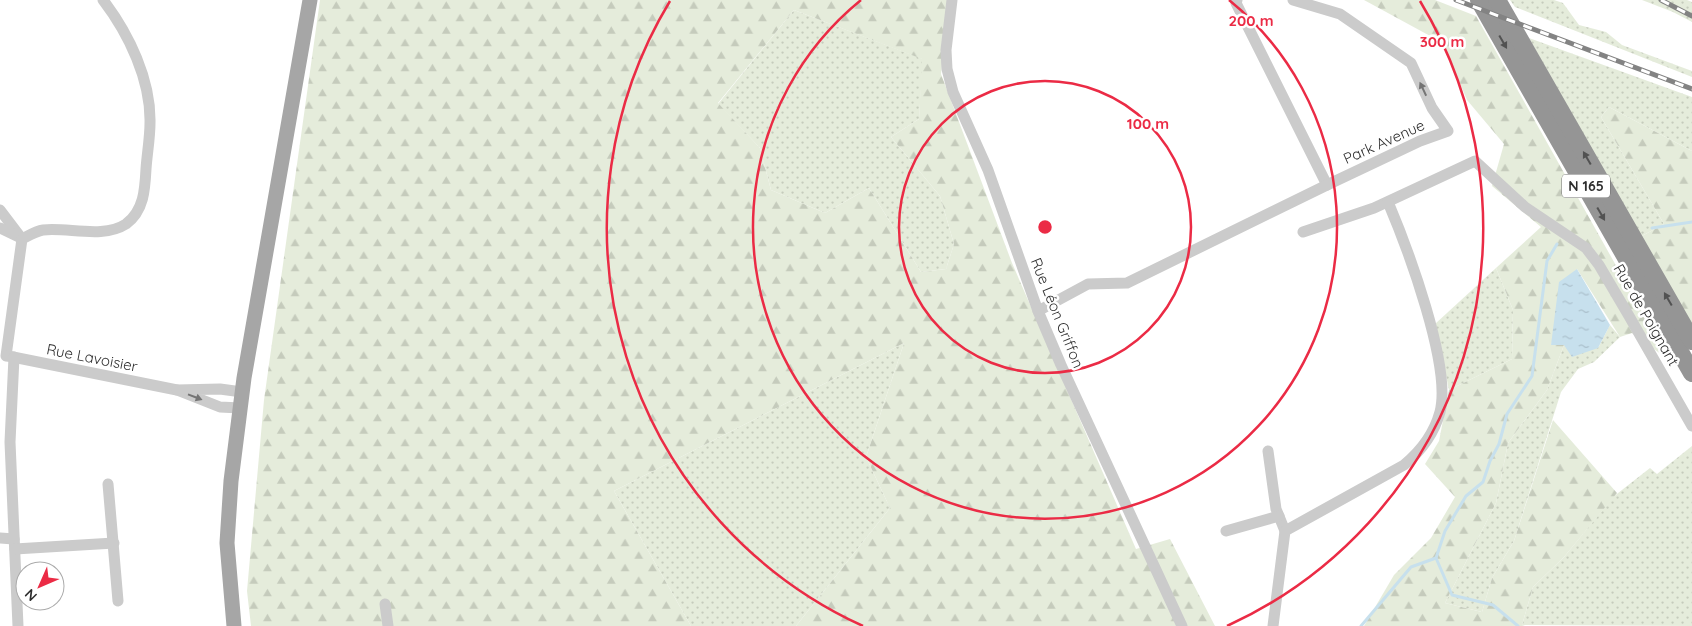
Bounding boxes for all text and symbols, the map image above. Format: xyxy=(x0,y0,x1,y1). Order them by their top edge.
text: 200 m xyxy=(1229,11,1274,30)
text: 300 m xyxy=(1420,32,1464,51)
one-way arrow xyxy=(1499,36,1508,49)
one-way arrow xyxy=(1419,82,1427,96)
text: 100 m xyxy=(1127,114,1169,133)
street label: Park Avenue xyxy=(1340,115,1427,168)
one-way arrow xyxy=(1583,150,1591,165)
road number: N 165 xyxy=(1562,175,1610,198)
one-way arrow xyxy=(1597,207,1606,220)
centre of rings xyxy=(1036,218,1054,236)
street label: Rue Léon Griffon xyxy=(1027,255,1088,371)
street label: Rue de Poignant xyxy=(1610,260,1683,369)
one-way arrow xyxy=(1663,292,1672,305)
street label: Rue Lavoisier xyxy=(45,339,140,376)
one-way arrow xyxy=(188,393,203,401)
north arrow xyxy=(15,561,65,611)
text: N xyxy=(21,585,41,605)

